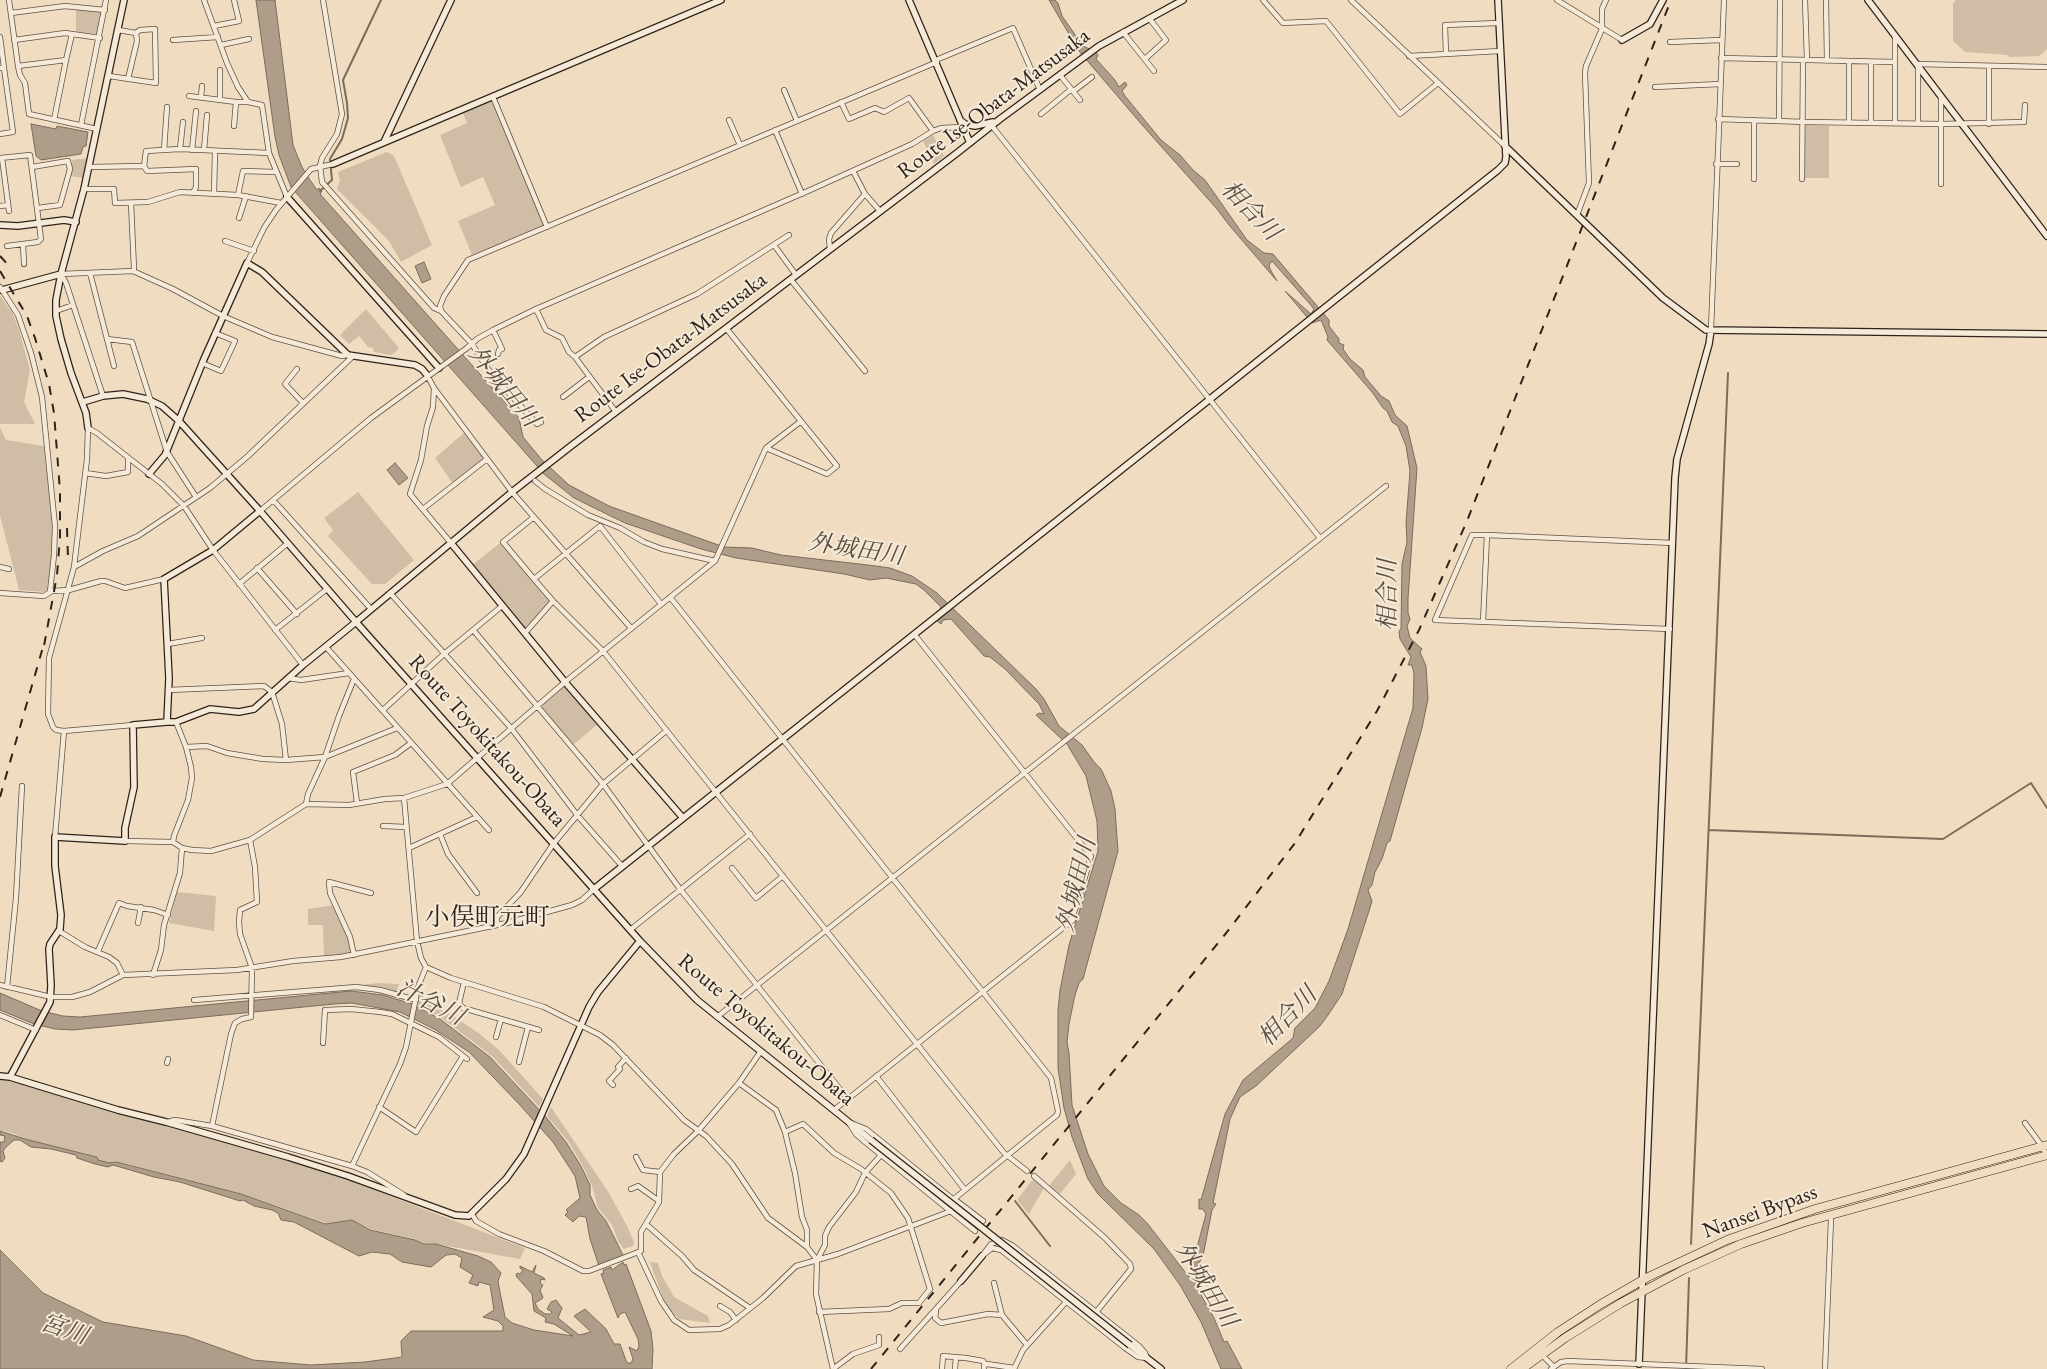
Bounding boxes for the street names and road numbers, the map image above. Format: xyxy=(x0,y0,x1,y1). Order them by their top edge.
street label: Route Ise-Obata-Matsusaka xyxy=(893,23,1095,185)
street label: Route Ise-Obata-Matsusaka xyxy=(570,267,772,429)
street label: Route Toyokitakou-Obata xyxy=(403,649,571,833)
street label: Route Toyokitakou-Obata xyxy=(672,948,860,1112)
street label: Nansei Bypass xyxy=(1699,1179,1821,1245)

